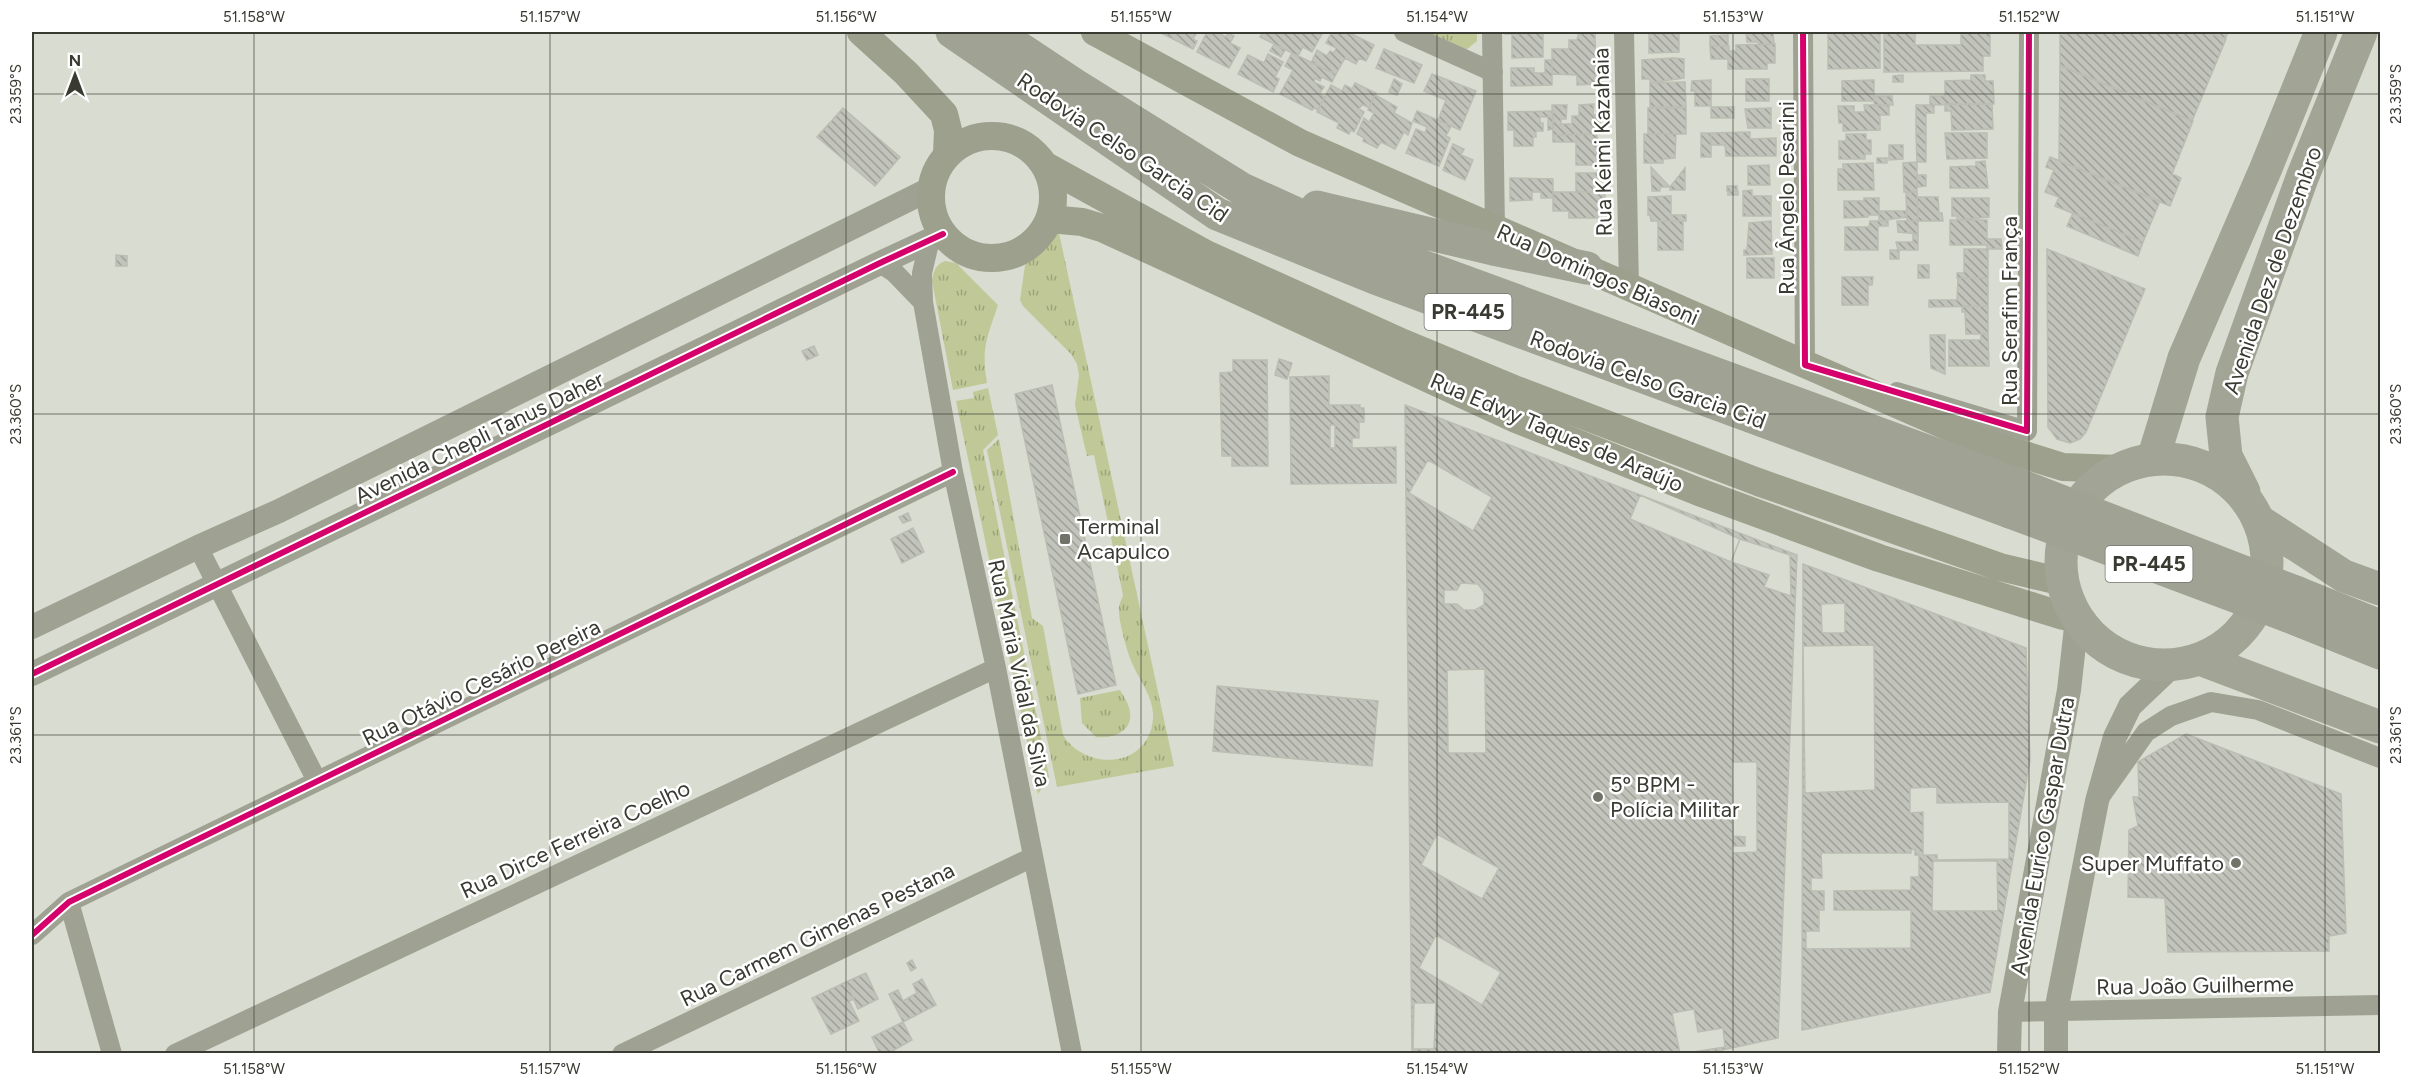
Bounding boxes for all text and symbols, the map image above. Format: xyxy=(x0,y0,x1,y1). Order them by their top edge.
text: 51.158°W xyxy=(223,8,286,26)
text: 51.157°W xyxy=(520,8,581,26)
text: 51.156°W xyxy=(815,8,877,26)
text: 51.155°W xyxy=(1110,8,1172,26)
text: 51.154°W xyxy=(1406,8,1469,26)
text: 51.153°W xyxy=(1703,8,1764,26)
text: 51.152°W xyxy=(1998,8,2060,26)
text: 51.151°W xyxy=(2296,8,2355,26)
north arrow xyxy=(45,45,105,105)
street label: Rua Keimi Kazahaia xyxy=(1587,47,1618,237)
text: N xyxy=(69,51,81,70)
text: 23.359°S xyxy=(7,64,25,124)
text: 23.359°S xyxy=(2387,64,2405,124)
street label: Rodovia Celso Garcia Cid xyxy=(1012,67,1234,228)
street label: Rua Ângelo Pesarini xyxy=(1773,101,1800,295)
street label: Avenida Dez de Dezembro xyxy=(2217,143,2328,398)
street label: Rua Serafim França xyxy=(1996,216,2023,406)
street label: Rua Domingos Biasoni xyxy=(1493,218,1703,331)
road number: PR-445 xyxy=(1424,294,1512,330)
street label: Rodovia Celso Garcia Cid xyxy=(1526,324,1770,435)
street label: Avenida Chepli Tanus Daher xyxy=(350,365,609,510)
street label: Rua Edwy Taques de Araújo xyxy=(1426,367,1687,498)
text: 23.360°S xyxy=(7,384,25,444)
text: 23.360°S xyxy=(2387,384,2405,444)
place label: Terminal Acapulco xyxy=(1077,513,1170,565)
marker: Terminal Acapulco xyxy=(1058,532,1072,546)
road number: PR-445 xyxy=(2106,546,2192,582)
street label: Rua Maria Vidal da Silva xyxy=(982,557,1057,789)
street label: Rua Otávio Cesário Pereira xyxy=(358,613,605,752)
street label: Avenida Eurico Gaspar Dutra xyxy=(2005,695,2080,977)
text: 23.361°S xyxy=(7,706,25,764)
text: 23.361°S xyxy=(2387,706,2405,764)
place label: 5º BPM - Polícia Militar xyxy=(1610,771,1740,823)
street label: Rua Dirce Ferreira Coelho xyxy=(456,774,694,905)
marker: 5º BPM - Polícia Militar xyxy=(1591,790,1605,804)
place label: Super Muffato xyxy=(2081,850,2224,877)
street label: Rua Carmem Gimenas Pestana xyxy=(676,856,959,1013)
marker: Super Muffato xyxy=(2229,856,2243,870)
street label: Rua João Guilherme xyxy=(2096,970,2294,1001)
text: 51.158°W xyxy=(223,1060,286,1078)
text: 51.157°W xyxy=(520,1060,581,1078)
text: 51.156°W xyxy=(815,1060,877,1078)
text: 51.155°W xyxy=(1110,1060,1172,1078)
text: 51.154°W xyxy=(1406,1060,1469,1078)
text: 51.153°W xyxy=(1703,1060,1764,1078)
text: 51.152°W xyxy=(1998,1060,2060,1078)
text: 51.151°W xyxy=(2296,1060,2355,1078)

